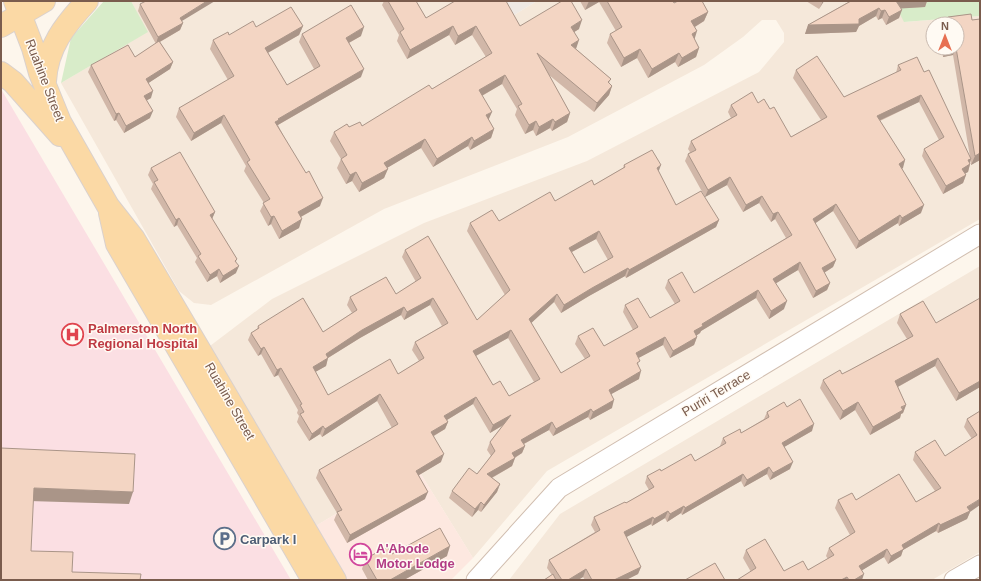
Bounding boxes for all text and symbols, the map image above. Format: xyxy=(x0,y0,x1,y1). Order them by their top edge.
north arrow xyxy=(925,16,965,56)
text: N xyxy=(941,20,949,32)
street label: Ruahine Street xyxy=(22,37,68,124)
place label: Palmerston North Regional Hospital xyxy=(88,321,198,351)
hospital icon: Palmerston North Regional Hospital xyxy=(60,322,86,348)
street label: Ruahine Street xyxy=(202,360,258,443)
street label: Puriri Terrace xyxy=(679,367,753,419)
parking icon: Carpark I xyxy=(211,526,237,552)
place label: Carpark I xyxy=(240,532,296,547)
place label: A'Abode Motor Lodge xyxy=(376,541,455,571)
hotel icon: A'Abode Motor Lodge xyxy=(348,542,374,568)

